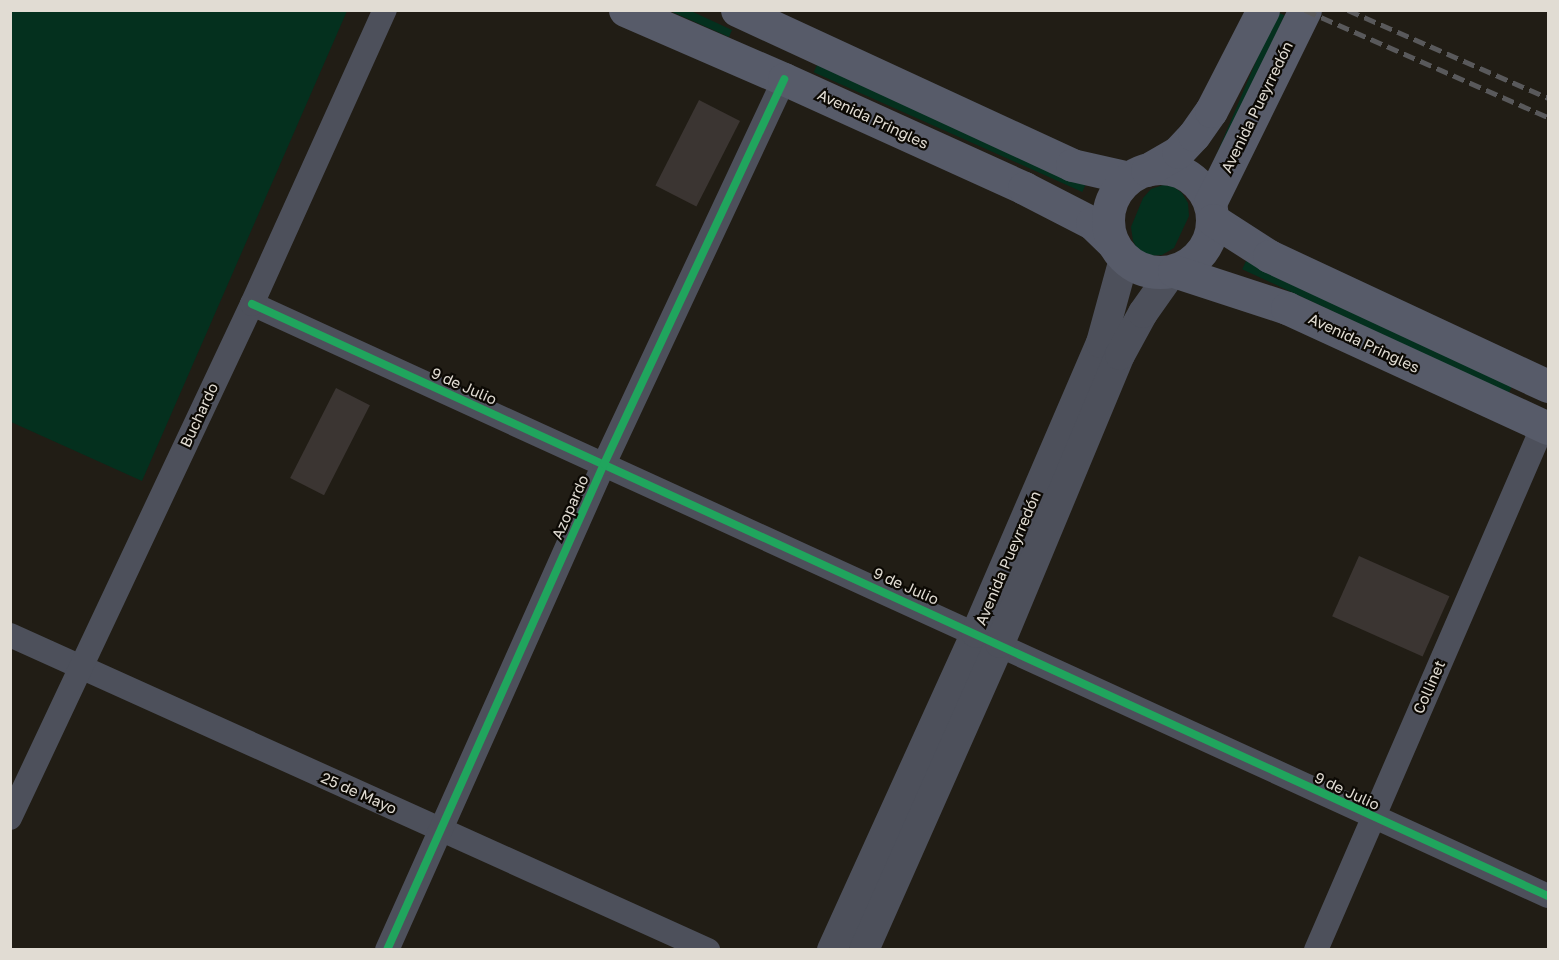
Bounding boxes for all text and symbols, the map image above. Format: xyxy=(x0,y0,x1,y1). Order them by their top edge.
street label: Avenida Pueyrredón xyxy=(1217,38,1297,176)
street label: Avenida Pringles xyxy=(815,85,931,153)
street label: Avenida Pringles xyxy=(1306,309,1422,377)
street label: 9 de Julio xyxy=(428,364,500,408)
street label: Buchardo xyxy=(176,380,222,450)
street label: Azopardo xyxy=(548,472,592,542)
street label: Avenida Pueyrredón xyxy=(972,488,1044,628)
street label: 9 de Julio xyxy=(870,564,942,608)
street label: Collinet xyxy=(1409,657,1449,717)
street label: 25 de Mayo xyxy=(318,768,400,818)
street label: 9 de Julio xyxy=(1312,768,1382,814)

